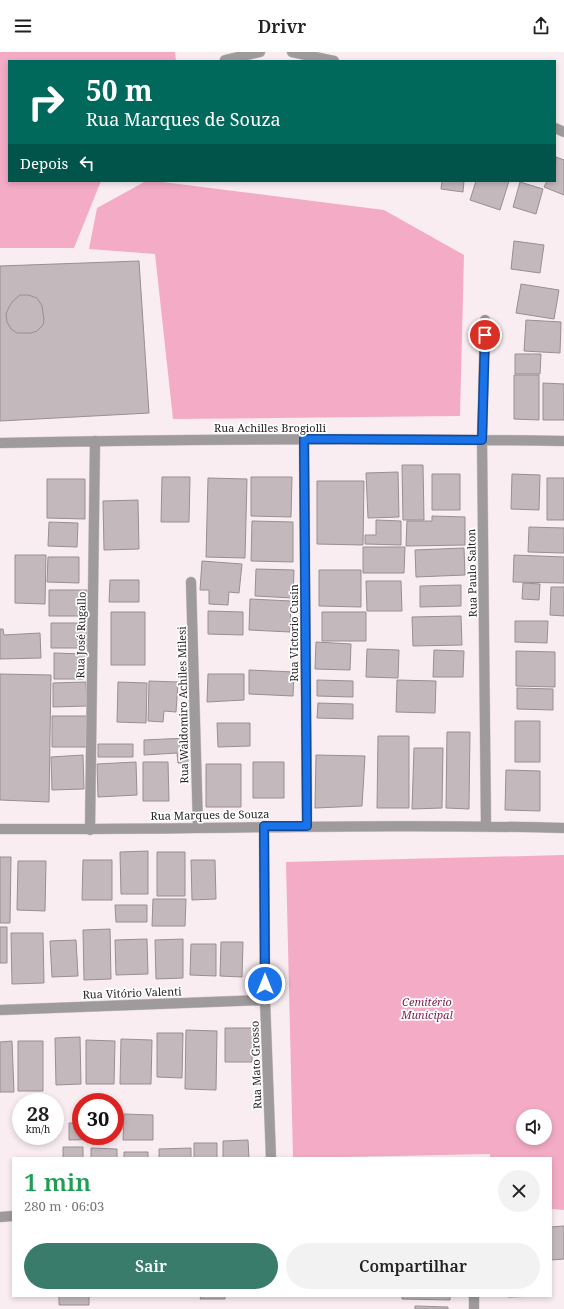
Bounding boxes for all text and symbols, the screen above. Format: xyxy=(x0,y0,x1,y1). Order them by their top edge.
text: Drivr xyxy=(258,14,306,38)
icon: menu xyxy=(12,15,34,37)
icon: share xyxy=(530,15,552,37)
text: 50 m xyxy=(86,71,153,109)
icon: right xyxy=(20,76,72,128)
text: Rua Marques de Souza xyxy=(86,107,281,131)
icon: left xyxy=(76,152,98,174)
text: Depois xyxy=(20,153,68,173)
pin xyxy=(468,318,502,352)
icon: arrive xyxy=(474,324,496,346)
street label: Rua Achilles Brogiolli xyxy=(214,420,327,435)
street label: Rua Paulo Salton xyxy=(463,529,480,617)
street label: Rua VIctorio Cusin xyxy=(286,584,301,682)
street label: Rua José Rugallo xyxy=(72,592,89,678)
street label: Rua Waldomiro Achiles Milesi xyxy=(174,626,191,784)
street label: Rua Marques de Souza xyxy=(150,806,270,823)
position arrow xyxy=(244,963,286,1005)
street label: Rua Vitório Valenti xyxy=(82,983,182,1002)
park label: Cemitério Municipal xyxy=(400,994,453,1022)
street label: Rua Mato Grosso xyxy=(246,1021,265,1110)
speed limit sign: 30 xyxy=(72,1093,124,1145)
text: 28 xyxy=(27,1100,49,1127)
map controls xyxy=(516,1109,552,1145)
button: sound xyxy=(516,1109,552,1145)
text: km/h xyxy=(26,1122,50,1136)
text: 1 min xyxy=(24,1165,91,1198)
button: close xyxy=(498,1170,540,1212)
text: 280 m · 06:03 xyxy=(24,1197,104,1215)
button: Sair xyxy=(24,1243,278,1289)
button: Compartilhar xyxy=(286,1243,540,1289)

